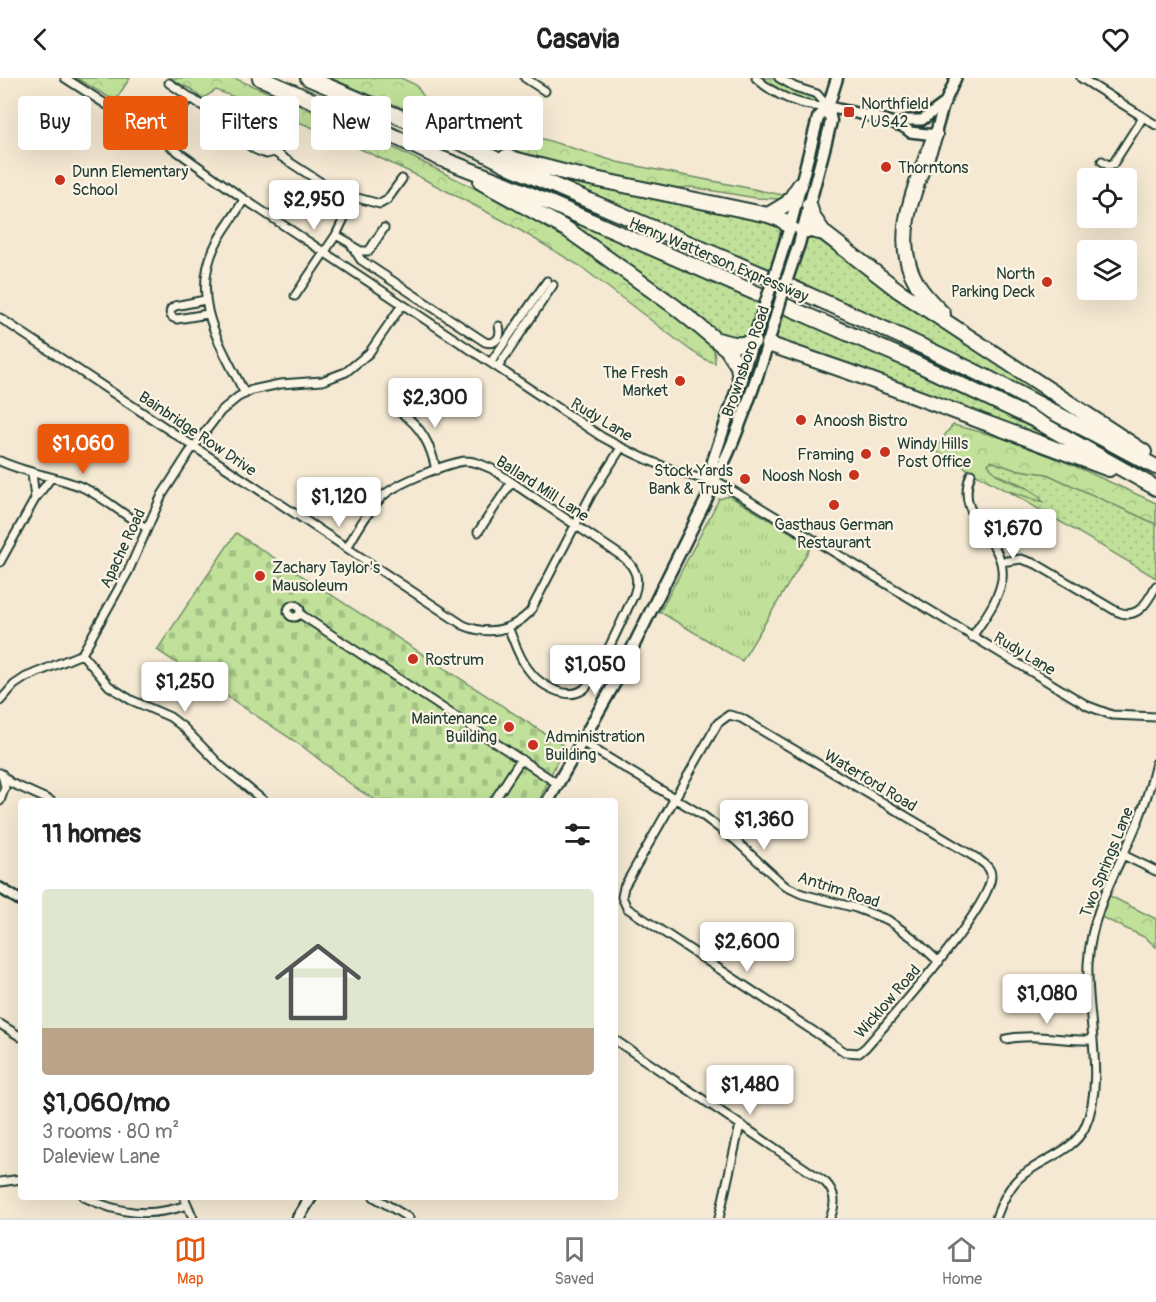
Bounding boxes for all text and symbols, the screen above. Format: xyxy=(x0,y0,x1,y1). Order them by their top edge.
icon: back xyxy=(24,23,57,56)
text: Casavia xyxy=(536,23,620,56)
icon: heart xyxy=(1099,23,1132,56)
place label: Northfield / US42 xyxy=(861,94,929,132)
chip: Buy xyxy=(18,96,91,150)
chip: Rent xyxy=(103,96,188,150)
chip: Filters xyxy=(200,96,299,150)
chip: New xyxy=(311,96,391,150)
chip: Apartment xyxy=(403,96,543,150)
marker: Northfield / US42 xyxy=(842,105,856,119)
place label: Thorntons xyxy=(898,158,968,178)
marker: Thorntons xyxy=(879,160,893,174)
place label: Dunn Elementary School xyxy=(72,162,188,200)
map controls xyxy=(1077,168,1137,300)
button: locate xyxy=(1077,168,1137,228)
marker: Dunn Elementary School xyxy=(53,173,67,187)
pin: $2,950 xyxy=(265,180,363,231)
text: $2,950 xyxy=(283,187,345,212)
street label: Henry Watterson Expressway xyxy=(626,213,812,307)
button: layers xyxy=(1077,240,1137,300)
place label: North Parking Deck xyxy=(951,264,1035,302)
marker: North Parking Deck xyxy=(1040,275,1054,289)
street label: Brownsboro Road xyxy=(718,303,774,420)
place label: The Fresh Market xyxy=(603,363,669,401)
marker: The Fresh Market xyxy=(673,374,687,388)
pin: $2,300 xyxy=(386,378,484,429)
text: $2,300 xyxy=(402,385,468,410)
street label: Bainbridge Row Drive xyxy=(135,387,260,481)
street label: Rudy Lane xyxy=(567,394,636,446)
place label: Anoosh Bistro xyxy=(813,411,908,431)
marker: Anoosh Bistro xyxy=(794,413,808,427)
pin: $1,060 xyxy=(34,424,132,475)
text: $1,060 xyxy=(52,431,114,456)
place label: Windy Hills Post Office xyxy=(897,434,971,472)
place label: Framing xyxy=(797,445,854,465)
marker: Windy Hills Post Office xyxy=(878,445,892,459)
marker: Framing xyxy=(859,447,873,461)
street label: Ballard Mill Lane xyxy=(492,451,593,526)
place label: Stock Yards Bank & Trust xyxy=(649,461,734,499)
place label: Noosh Nosh xyxy=(762,466,842,486)
marker: Noosh Nosh xyxy=(847,468,861,482)
marker: Stock Yards Bank & Trust xyxy=(738,472,752,486)
pin: $1,120 xyxy=(290,477,388,528)
text: $1,120 xyxy=(311,484,367,509)
marker: Gasthaus German Restaurant xyxy=(827,498,841,512)
street label: Apache Road xyxy=(96,505,150,591)
pin: $1,670 xyxy=(964,509,1062,560)
place label: Gasthaus German Restaurant xyxy=(774,515,894,553)
text: $1,670 xyxy=(983,516,1043,541)
place label: Zachary Taylor's Mausoleum xyxy=(272,558,380,596)
marker: Zachary Taylor's Mausoleum xyxy=(253,569,267,583)
street label: Rudy Lane xyxy=(990,628,1059,680)
pin: $1,050 xyxy=(546,645,644,696)
place label: Rostrum xyxy=(425,650,484,670)
marker: Rostrum xyxy=(406,652,420,666)
text: $1,050 xyxy=(564,652,626,677)
pin: $1,250 xyxy=(136,662,234,713)
text: $1,250 xyxy=(155,669,215,694)
place label: Maintenance Building xyxy=(411,709,497,747)
marker: Maintenance Building xyxy=(502,720,516,734)
place label: Administration Building xyxy=(545,727,645,765)
marker: Administration Building xyxy=(526,738,540,752)
street label: Waterford Road xyxy=(820,745,920,816)
pin: $1,360 xyxy=(715,800,813,851)
street label: Two Springs Lane xyxy=(1076,804,1138,920)
text: $1,360 xyxy=(734,807,794,832)
text: 11 homes xyxy=(42,818,141,850)
icon: filters xyxy=(561,818,594,851)
street label: Antrim Road xyxy=(795,867,882,913)
pin: $2,600 xyxy=(698,922,796,973)
icon: home xyxy=(264,928,372,1036)
text: $2,600 xyxy=(714,929,780,954)
street label: Wicklow Road xyxy=(850,961,925,1043)
pin: $1,080 xyxy=(998,974,1096,1025)
text: $1,080 xyxy=(1016,981,1078,1006)
pin: $1,480 xyxy=(701,1065,799,1116)
text: $1,480 xyxy=(720,1072,780,1097)
text: $1,060/mo xyxy=(42,1087,170,1119)
text: 3 rooms · 80 m² xyxy=(42,1119,179,1144)
text: Daleview Lane xyxy=(42,1144,160,1169)
tab: Map xyxy=(174,1233,207,1289)
tab: Saved xyxy=(554,1233,594,1289)
tab: Home xyxy=(942,1233,982,1289)

